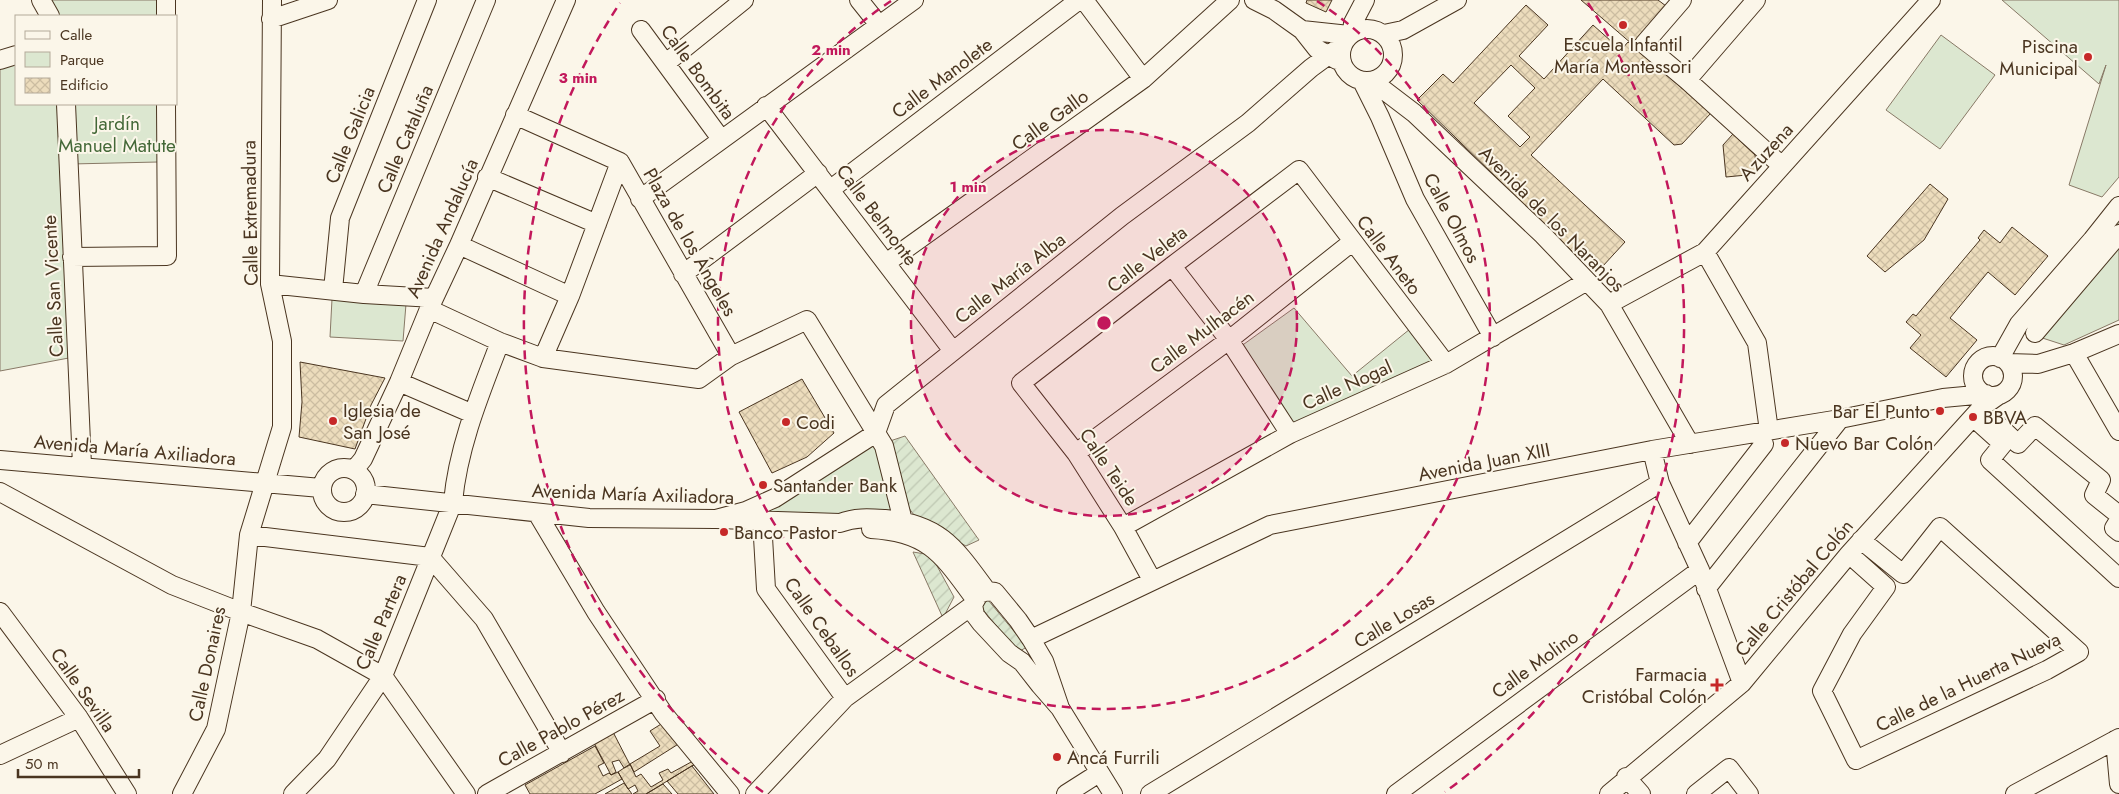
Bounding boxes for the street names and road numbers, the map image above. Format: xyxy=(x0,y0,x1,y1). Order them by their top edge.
street label: Calle Bombita xyxy=(654,19,742,125)
street label: Calle Manolete xyxy=(886,31,998,125)
street label: Calle Cataluña xyxy=(370,80,440,198)
street label: Calle Galicia xyxy=(318,82,382,188)
street label: Calle Gallo xyxy=(1006,83,1094,157)
street label: Azuzena xyxy=(1733,117,1799,187)
street label: Calle Extremadura xyxy=(235,140,265,286)
street label: Avenida de los Naranjos xyxy=(1473,140,1631,298)
street label: Avenida Andalucía xyxy=(399,154,485,302)
street label: Calle Belmonte xyxy=(830,159,924,271)
street label: Plaza de los Ángeles xyxy=(637,163,744,321)
street label: Calle Olmos xyxy=(1417,168,1487,268)
street label: Calle Aneto xyxy=(1350,209,1428,301)
street label: Calle San Vicente xyxy=(36,214,70,358)
street label: Calle Veleta xyxy=(1101,219,1193,299)
street label: Calle María Alba xyxy=(949,226,1071,330)
street label: Calle Mulhacén xyxy=(1144,284,1260,380)
street label: Calle Nogal xyxy=(1298,353,1396,417)
street label: Calle Teide xyxy=(1073,423,1145,511)
street label: Avenida María Axiliadora xyxy=(33,428,237,472)
street label: Avenida Juan XIII xyxy=(1416,436,1552,488)
street label: Avenida María Axiliadora xyxy=(531,477,735,511)
street label: Calle Cristóbal Colón xyxy=(1729,514,1859,662)
street label: Calle Partera xyxy=(349,570,413,674)
street label: Calle Ceballos xyxy=(778,572,866,683)
street label: Calle Losas xyxy=(1349,585,1440,655)
street label: Calle Donaires xyxy=(182,603,232,724)
street label: Calle Molino xyxy=(1486,623,1584,705)
street label: Calle de la Huerta Nueva xyxy=(1871,625,2065,739)
street label: Calle Sevilla xyxy=(44,642,122,738)
street label: Calle Pablo Pérez xyxy=(493,682,629,774)

